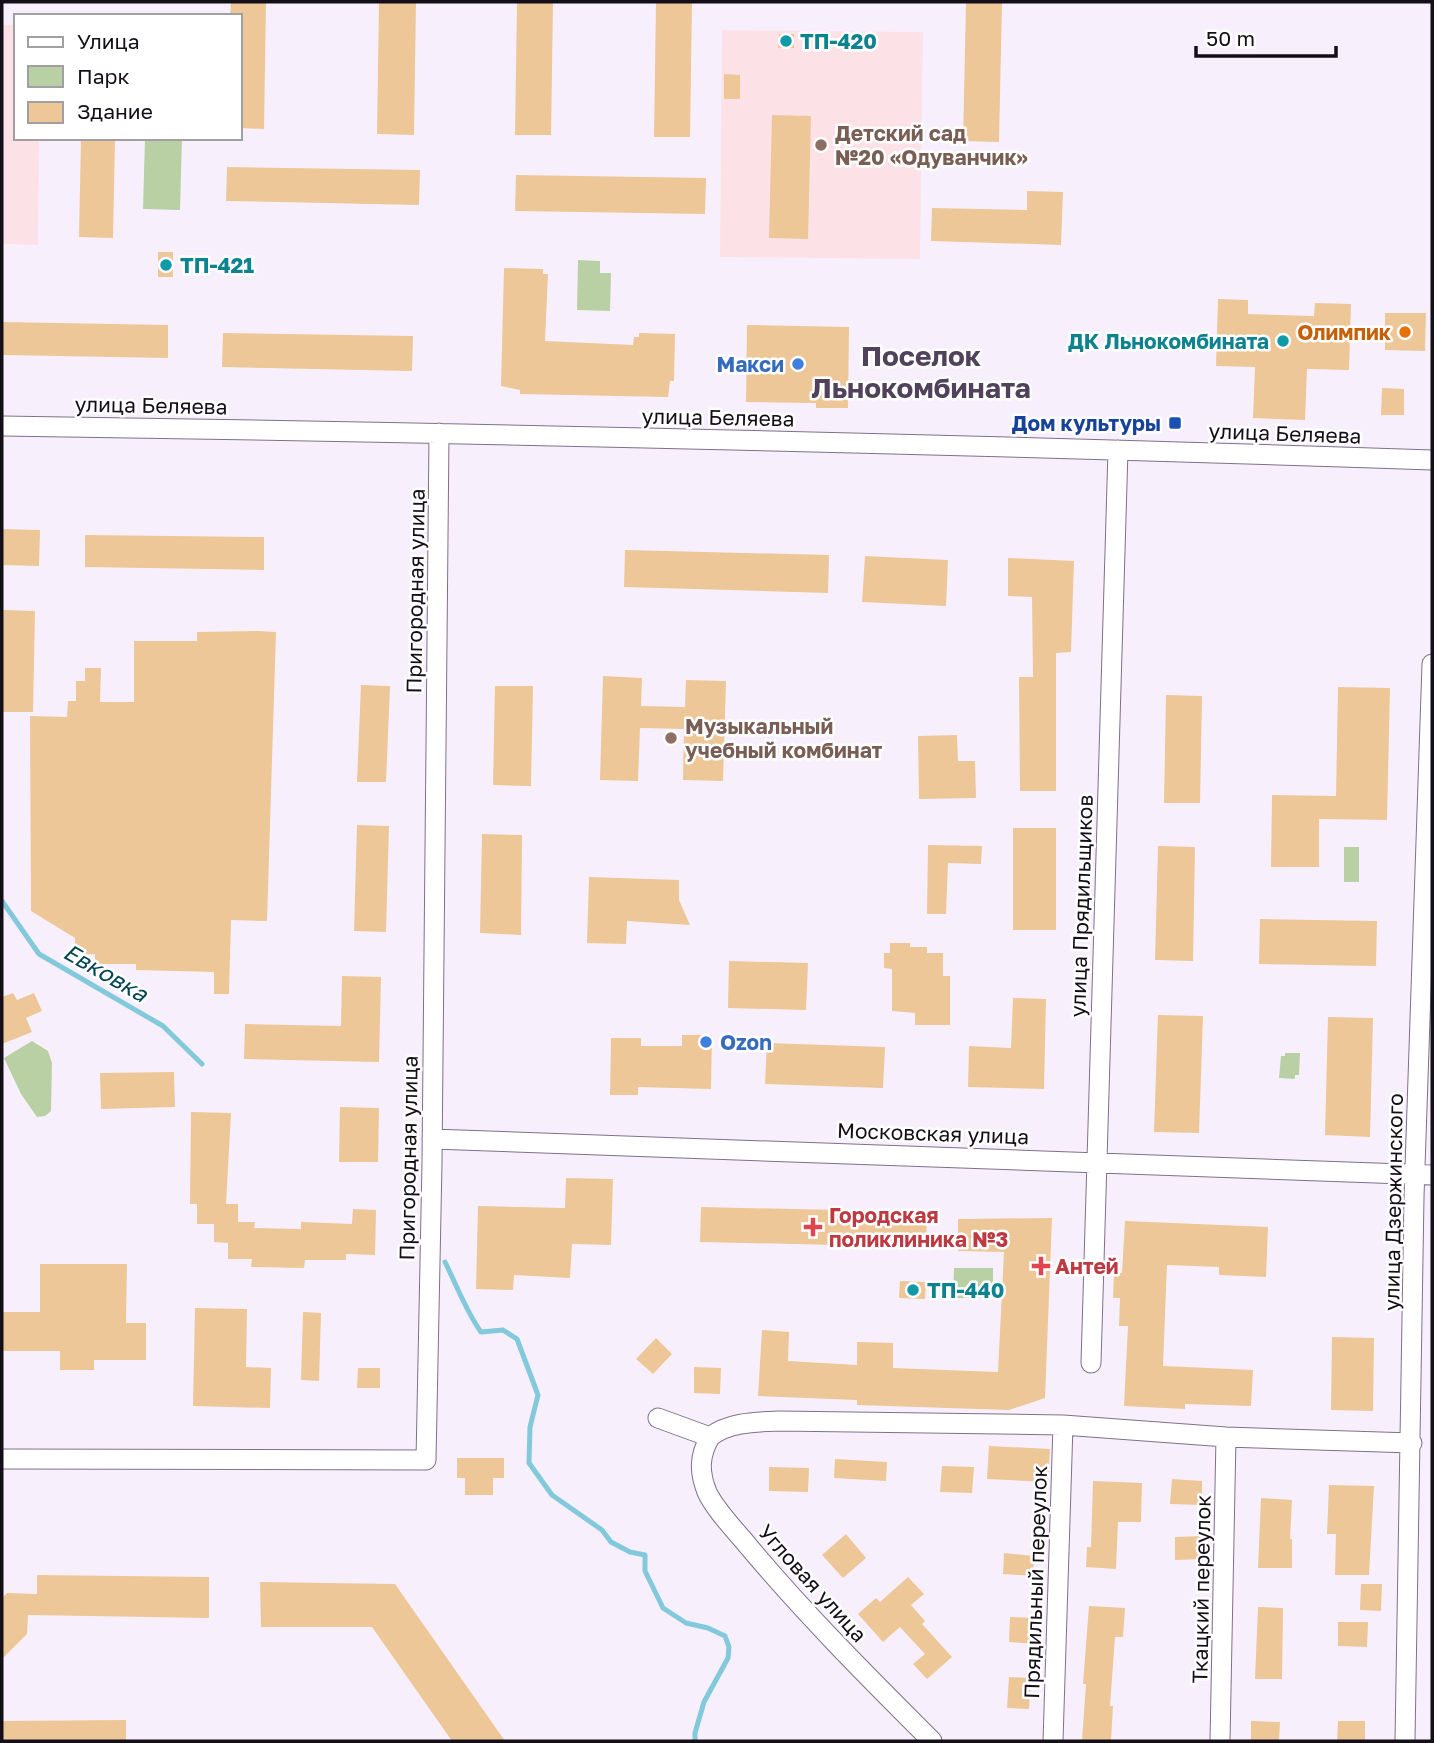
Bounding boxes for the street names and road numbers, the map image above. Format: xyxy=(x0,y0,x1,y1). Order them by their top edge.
street label: улица Беляева xyxy=(74,391,228,419)
street label: улица Беляева xyxy=(641,403,795,431)
street label: улица Беляева xyxy=(1208,417,1362,449)
street label: Пригородная улица xyxy=(400,488,430,694)
street label: улица Прядильщиков xyxy=(1064,794,1098,1018)
street label: Пригородная улица xyxy=(393,1055,423,1261)
street label: улица Дзержинского xyxy=(1378,1093,1408,1311)
street label: Московская улица xyxy=(837,1117,1029,1149)
street label: Прядильный переулок xyxy=(1018,1465,1052,1699)
street label: Ткацкий переулок xyxy=(1186,1494,1216,1684)
street label: Угловая улица xyxy=(753,1519,873,1647)

